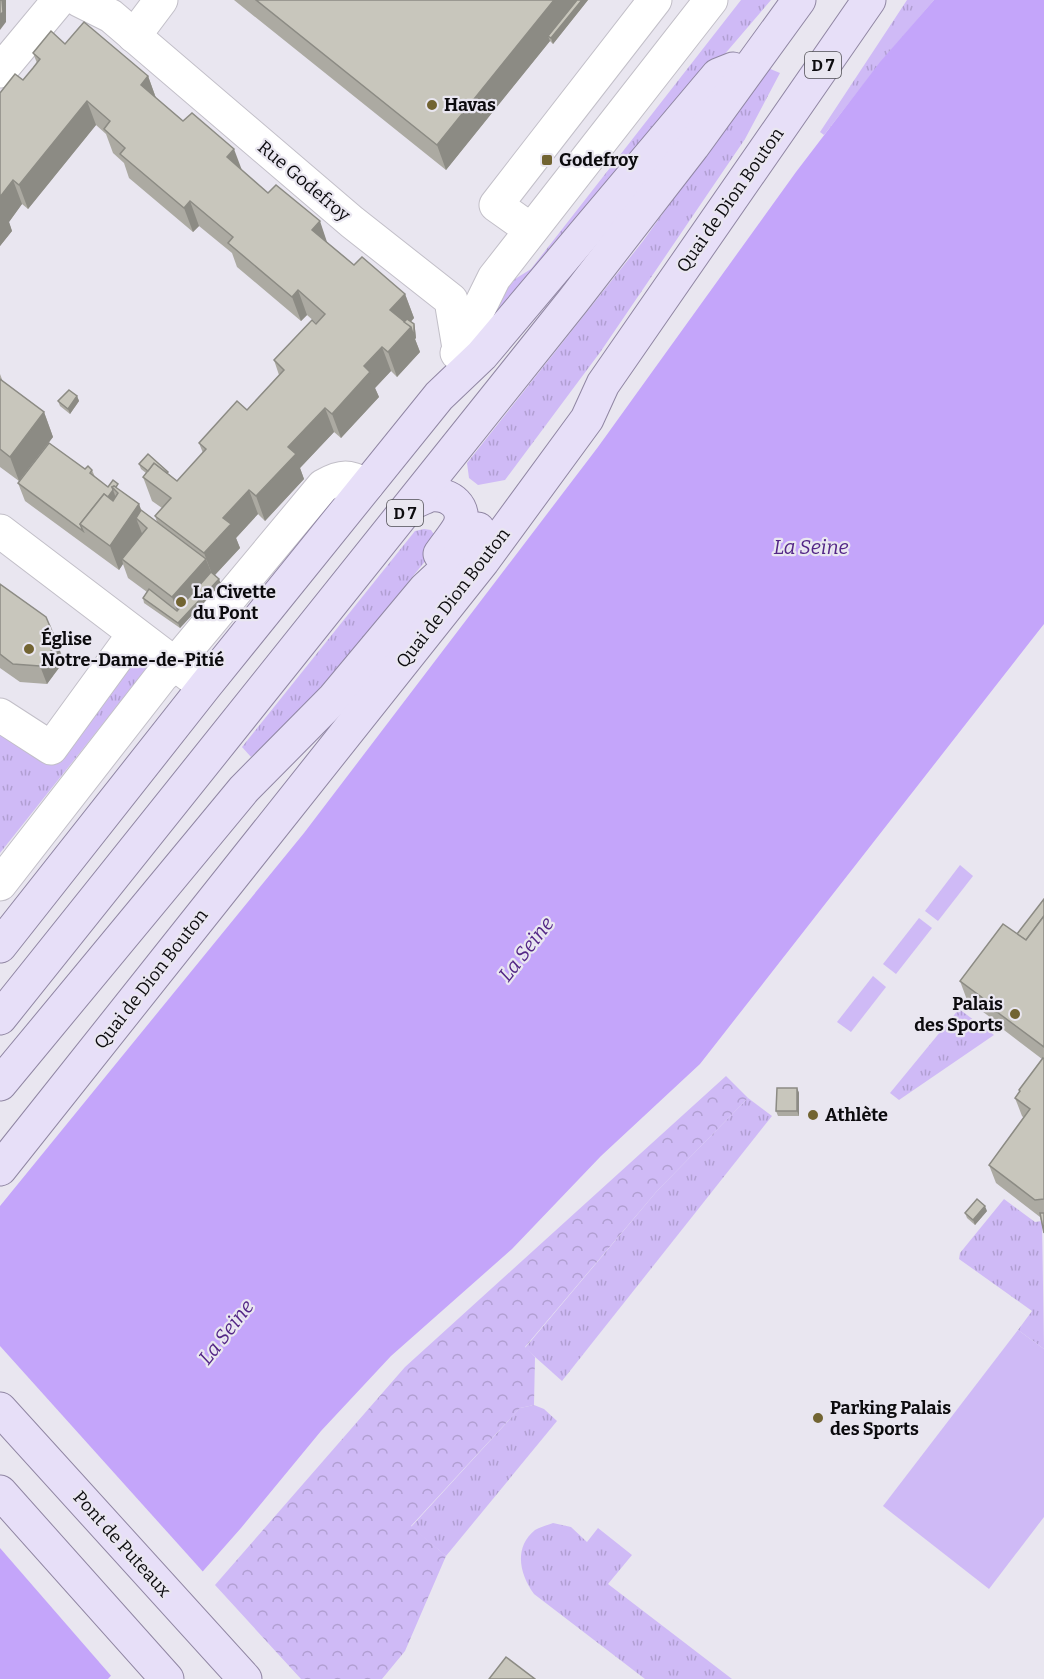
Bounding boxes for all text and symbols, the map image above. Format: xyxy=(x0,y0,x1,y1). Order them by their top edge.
road number: D 7 xyxy=(805,52,841,78)
place label: Havas xyxy=(444,94,496,116)
marker: Havas xyxy=(425,98,439,112)
street label: Quai de Dion Bouton xyxy=(672,123,789,277)
street label: Rue Godefroy xyxy=(253,136,355,226)
place label: Godefroy xyxy=(559,149,639,171)
marker: Godefroy xyxy=(540,153,554,167)
road number: D 7 xyxy=(387,500,423,526)
street label: Quai de Dion Bouton xyxy=(391,523,515,672)
water label: La Seine xyxy=(773,535,849,559)
place label: La Civette du Pont xyxy=(193,581,276,624)
marker: La Civette du Pont xyxy=(174,595,188,609)
place label: Église Notre-Dame-de-Pitié xyxy=(41,627,224,671)
marker: Église Notre-Dame-de-Pitié xyxy=(22,642,36,656)
street label: Quai de Dion Bouton xyxy=(89,904,213,1053)
water label: La Seine xyxy=(493,912,559,986)
place label: Palais des Sports xyxy=(914,993,1003,1036)
marker: Palais des Sports xyxy=(1008,1007,1022,1021)
place label: Athlète xyxy=(825,1104,888,1126)
marker: Athlète xyxy=(806,1108,820,1122)
water label: La Seine xyxy=(193,1295,259,1369)
place label: Parking Palais des Sports xyxy=(830,1397,951,1440)
marker: Parking Palais des Sports xyxy=(811,1411,825,1425)
street label: Pont de Puteaux xyxy=(69,1486,175,1602)

